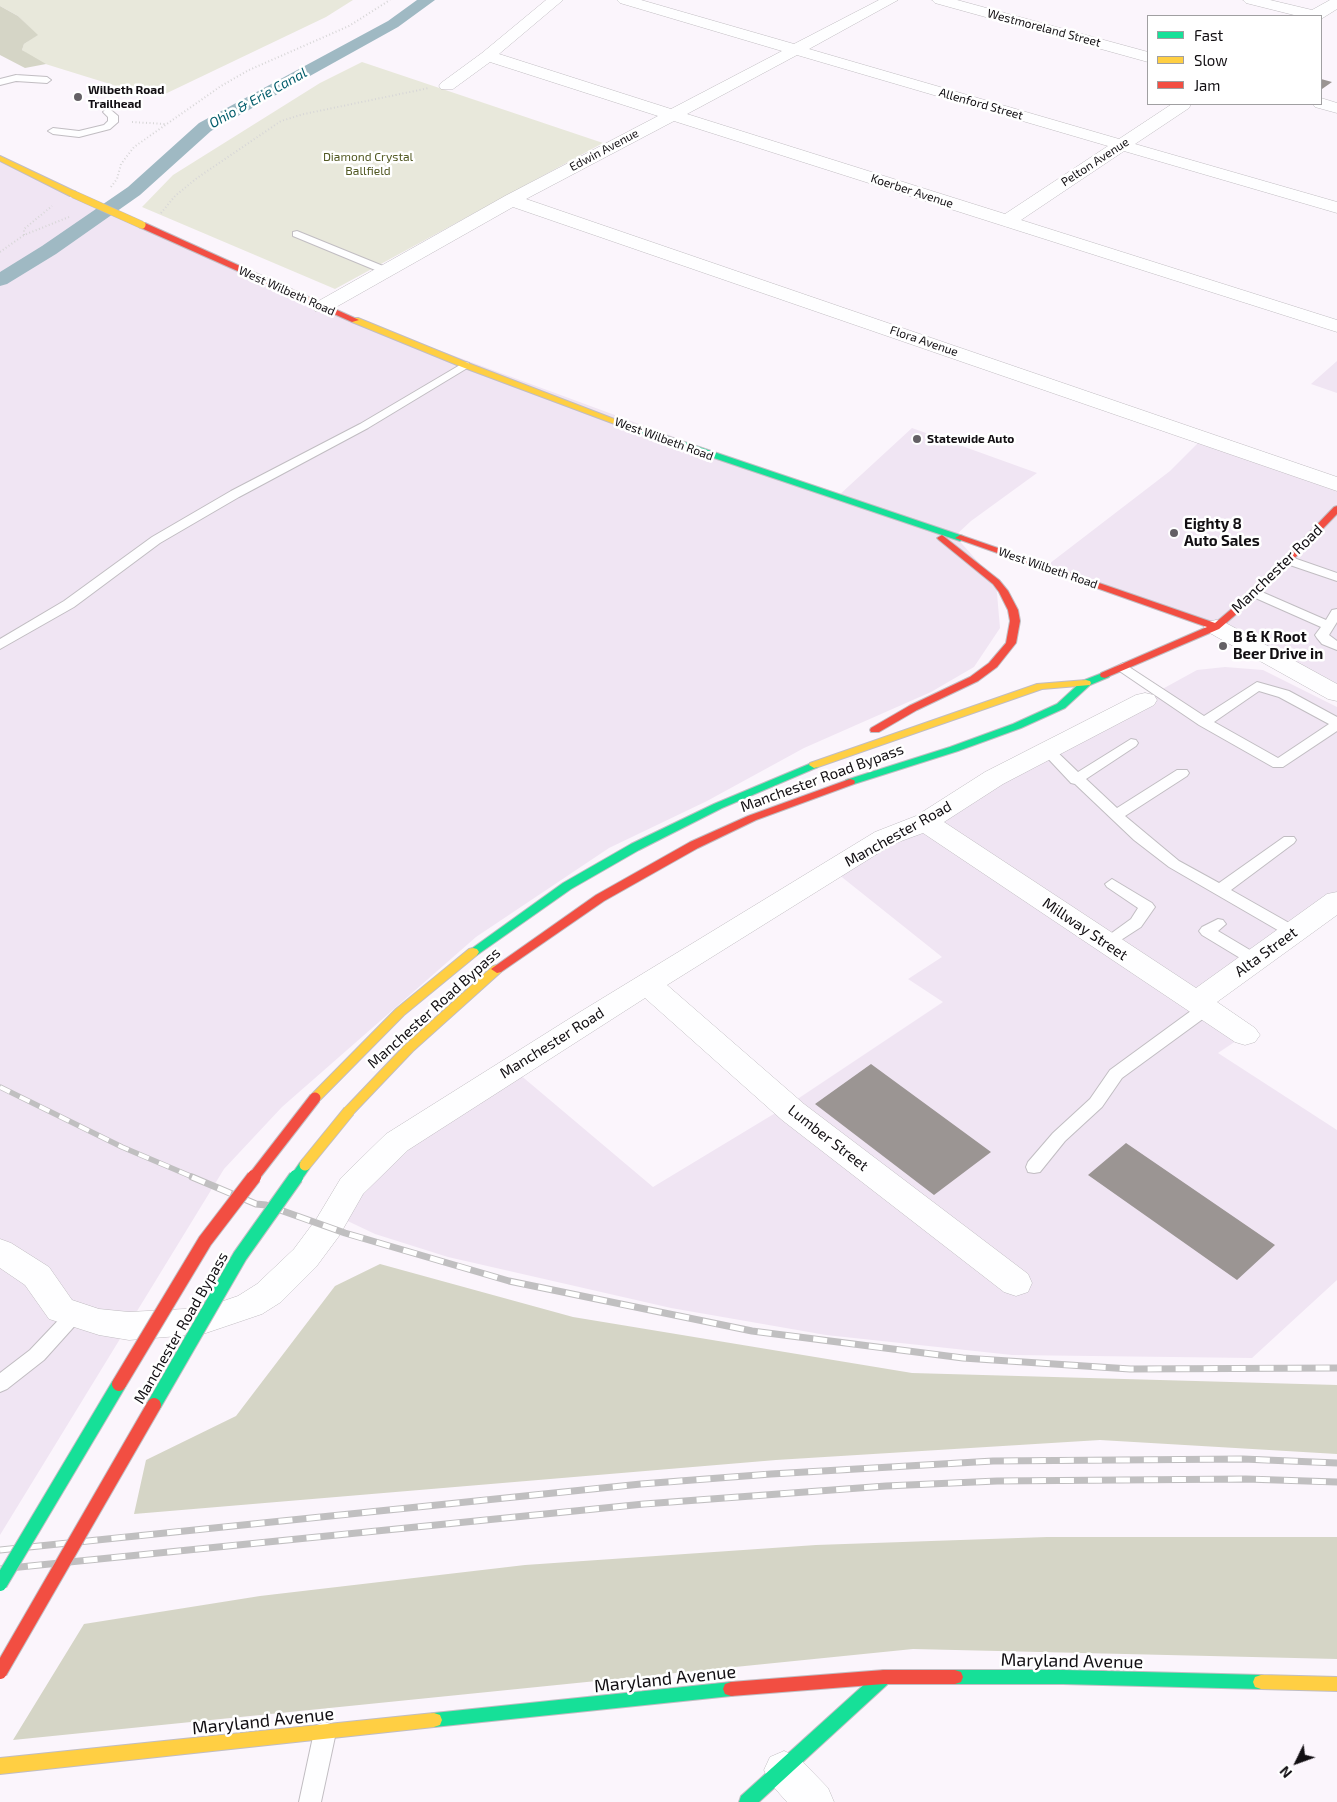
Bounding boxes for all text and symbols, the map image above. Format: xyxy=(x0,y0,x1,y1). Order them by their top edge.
street label: Westmoreland Street xyxy=(986,6,1102,50)
legend xyxy=(1147,15,1322,105)
text: Fast xyxy=(1194,26,1223,44)
text: Slow xyxy=(1194,51,1228,69)
water label: Ohio & Erie Canal xyxy=(206,64,310,132)
text: Jam xyxy=(1194,76,1220,94)
place label: Wilbeth Road Trailhead xyxy=(88,83,164,111)
street label: Allenford Street xyxy=(937,85,1025,123)
marker: Wilbeth Road Trailhead xyxy=(72,91,84,103)
street label: Edwin Avenue xyxy=(567,126,641,174)
street label: Pelton Avenue xyxy=(1058,135,1132,189)
park label: Diamond Crystal Ballfield xyxy=(323,150,413,178)
street label: Koerber Avenue xyxy=(869,171,955,211)
street label: West Wilbeth Road xyxy=(237,263,337,319)
street label: Flora Avenue xyxy=(888,323,960,359)
street label: West Wilbeth Road xyxy=(613,414,715,464)
place label: Statewide Auto xyxy=(927,432,1014,446)
marker: Statewide Auto xyxy=(911,433,923,445)
place label: Eighty 8 Auto Sales xyxy=(1184,515,1260,550)
street label: Manchester Road xyxy=(1228,521,1326,617)
marker: Eighty 8 Auto Sales xyxy=(1168,527,1180,539)
street label: West Wilbeth Road xyxy=(996,544,1100,592)
place label: B & K Root Beer Drive in xyxy=(1233,628,1323,663)
marker: B & K Root Beer Drive in xyxy=(1217,640,1229,652)
street label: Manchester Road Bypass xyxy=(738,740,906,816)
street label: Manchester Road xyxy=(841,797,955,871)
street label: Millway Street xyxy=(1039,894,1131,964)
street label: Alta Street xyxy=(1231,923,1301,981)
street label: Manchester Road Bypass xyxy=(364,944,504,1072)
street label: Manchester Road xyxy=(497,1004,607,1082)
street label: Lumber Street xyxy=(784,1101,872,1175)
street label: Manchester Road Bypass xyxy=(130,1249,232,1407)
street label: Maryland Avenue xyxy=(1000,1649,1144,1673)
street label: Maryland Avenue xyxy=(593,1661,737,1697)
street label: Maryland Avenue xyxy=(191,1703,335,1739)
north arrow xyxy=(1272,1737,1322,1787)
text: N xyxy=(1276,1763,1295,1782)

